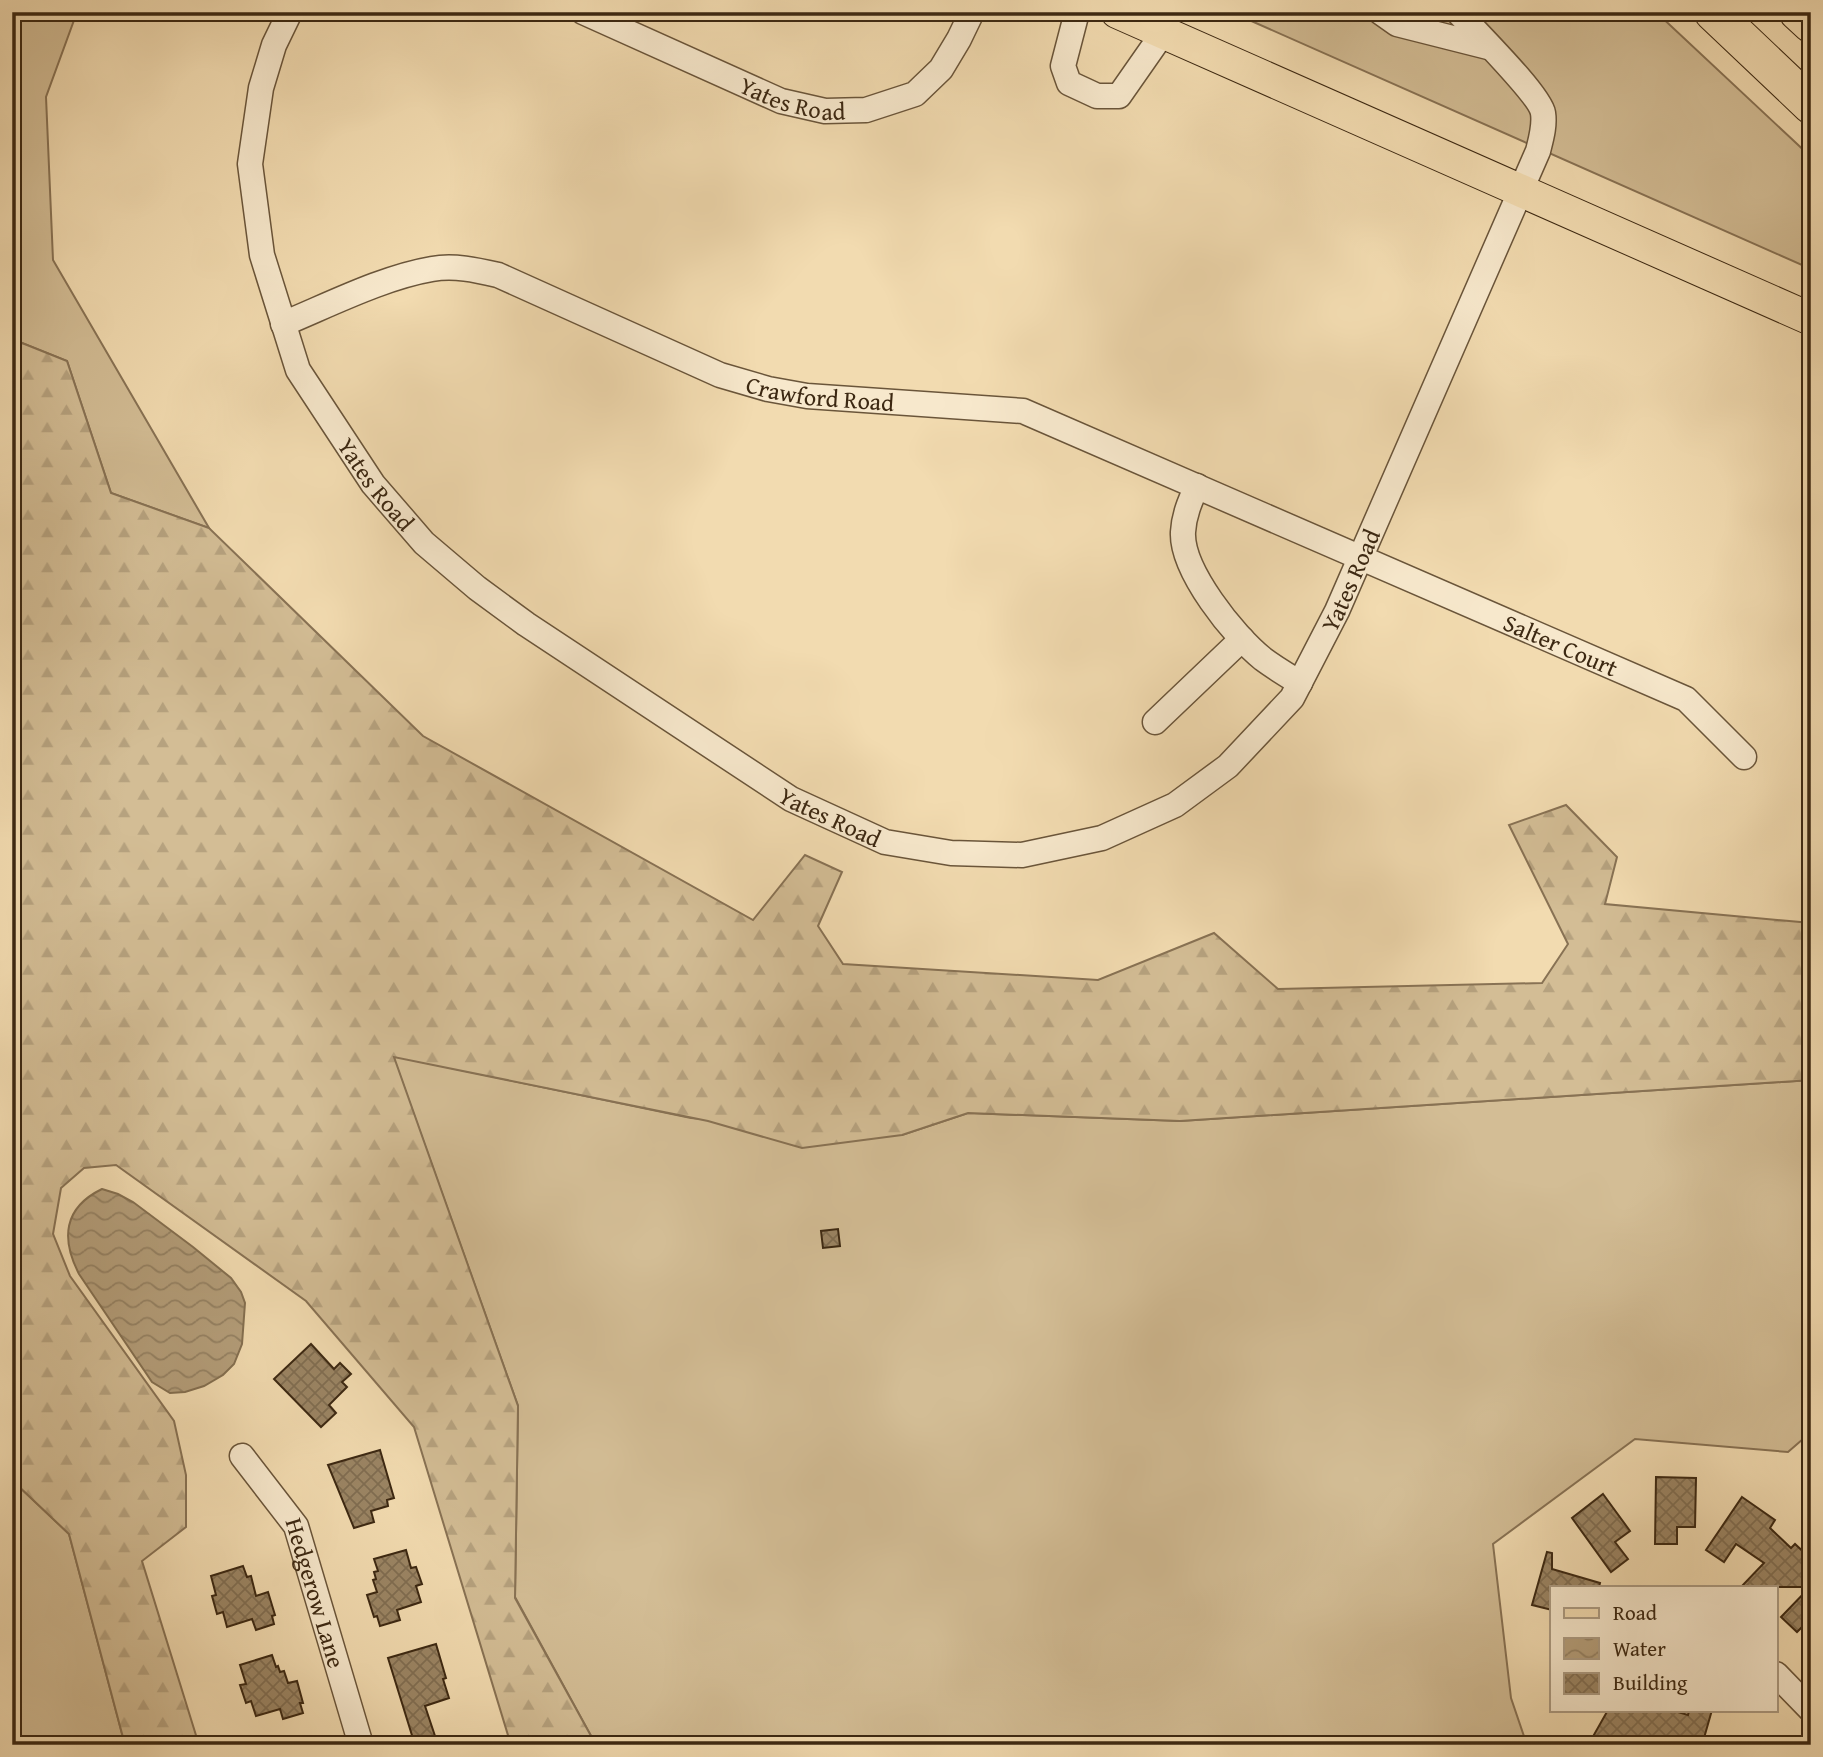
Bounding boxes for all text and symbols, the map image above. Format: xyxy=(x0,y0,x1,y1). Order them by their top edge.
street label: Yates Road xyxy=(734,67,846,129)
street label: Crawford Road xyxy=(742,366,896,420)
street label: Yates Road xyxy=(329,430,423,538)
street label: Yates Road xyxy=(1312,523,1388,638)
street label: Salter Court xyxy=(1498,604,1624,685)
street label: Yates Road xyxy=(772,778,887,856)
street label: Hedgerow Lane xyxy=(277,1514,355,1672)
legend xyxy=(1550,1586,1778,1712)
text: Road xyxy=(1613,1597,1658,1628)
text: Water xyxy=(1613,1633,1666,1664)
text: Building xyxy=(1613,1667,1688,1698)

